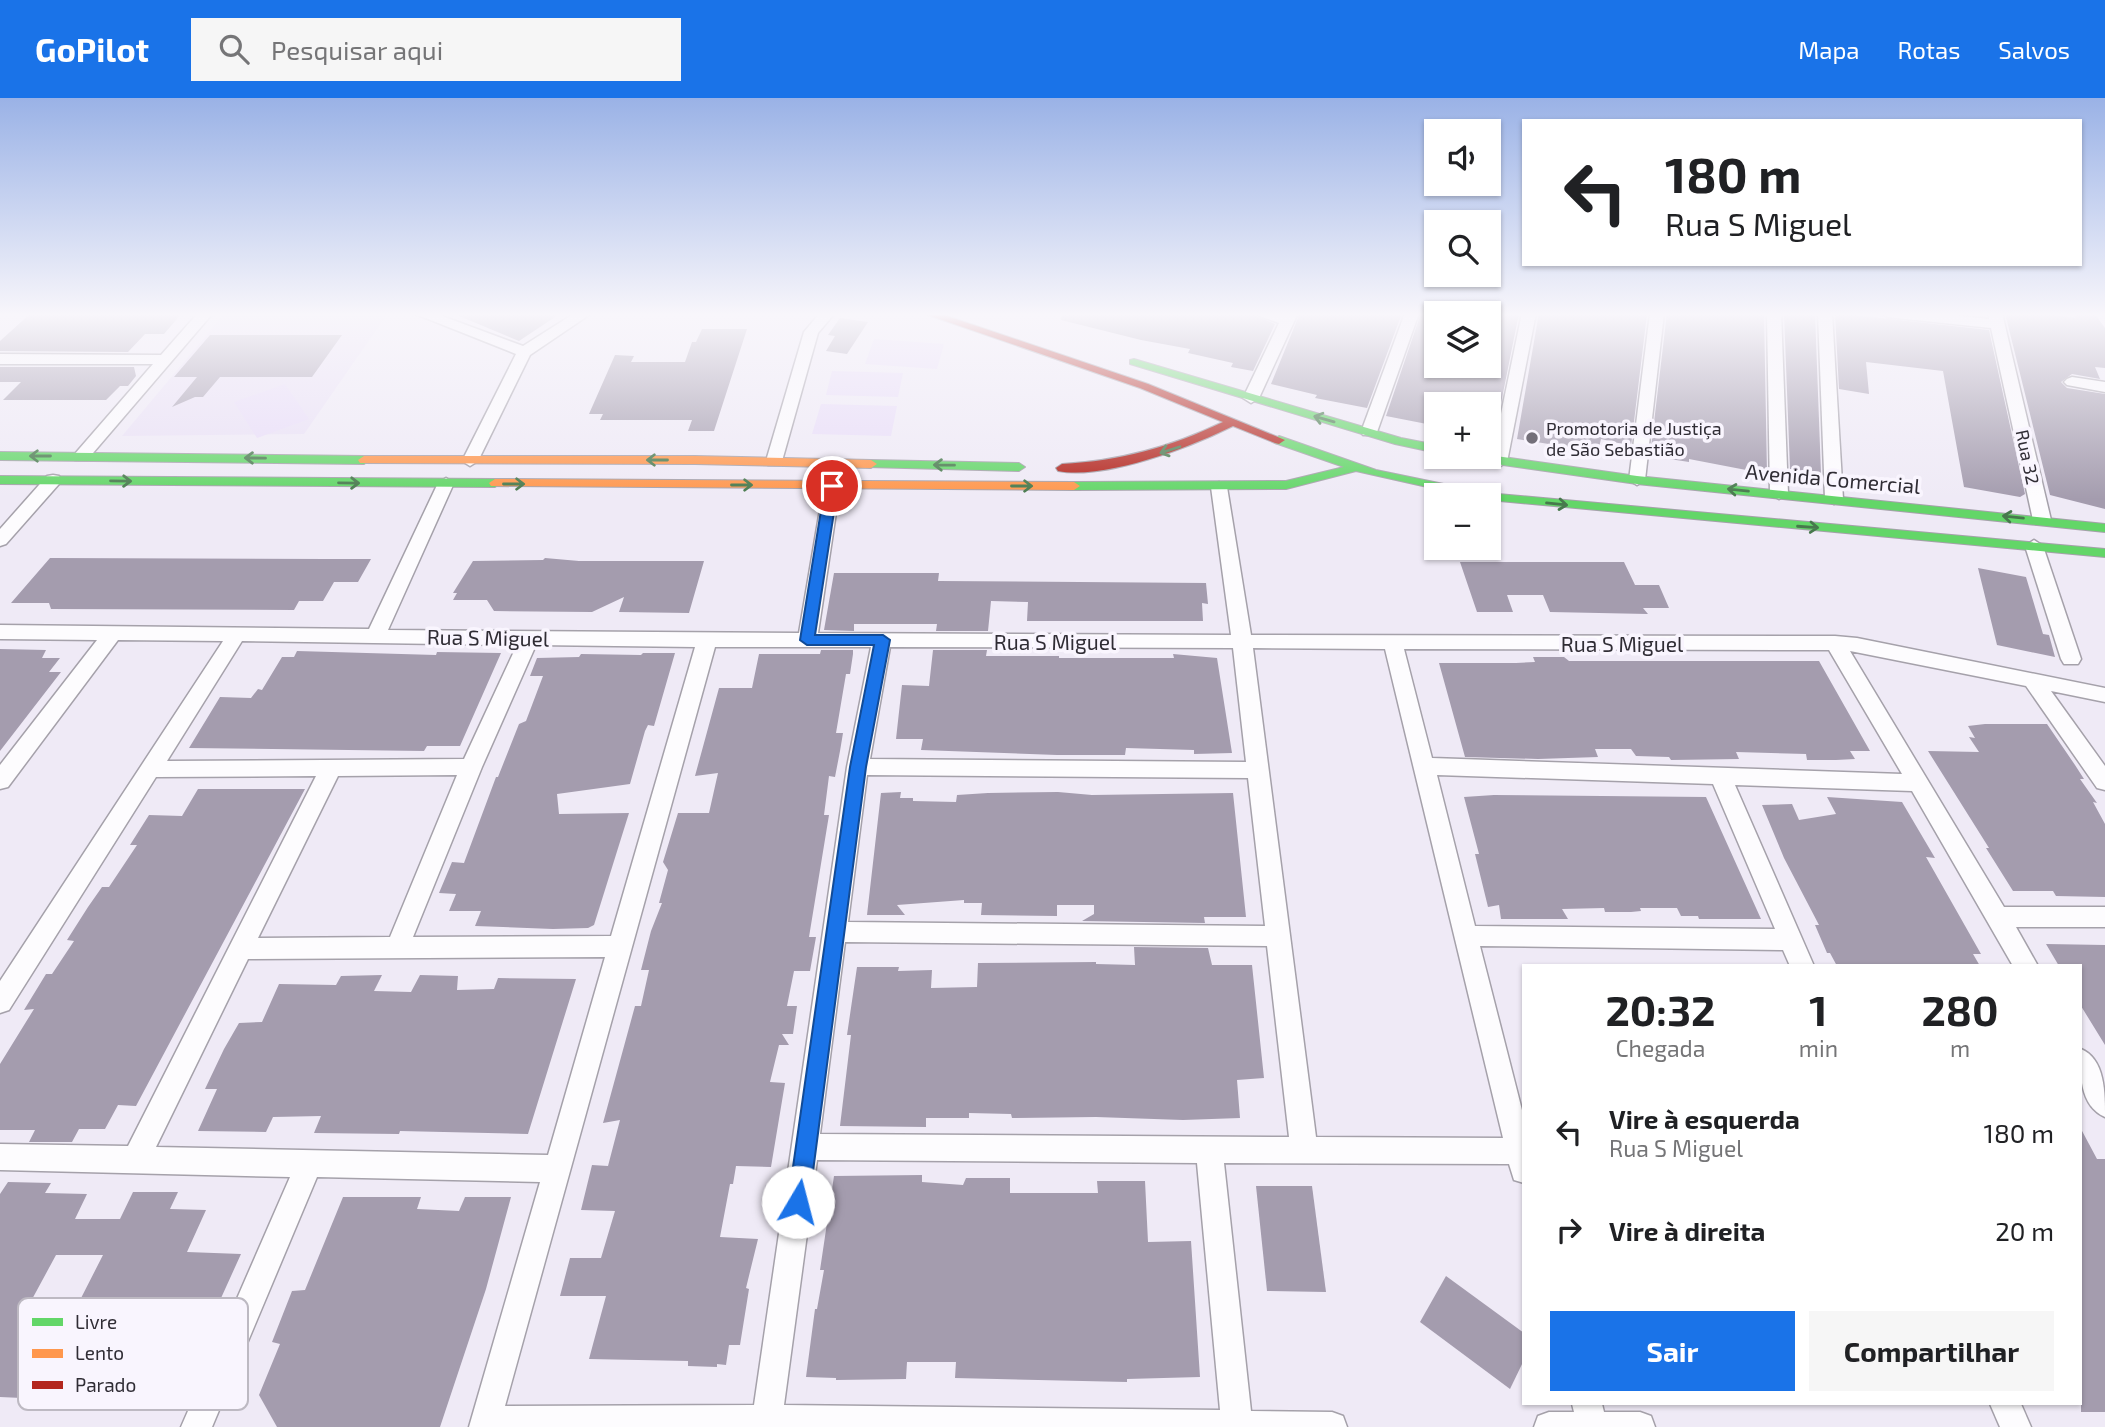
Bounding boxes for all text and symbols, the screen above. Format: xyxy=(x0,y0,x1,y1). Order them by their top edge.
search box xyxy=(191,18,681,81)
text: GoPilot xyxy=(35,29,149,69)
icon: search xyxy=(215,30,253,68)
text: Pesquisar aqui xyxy=(271,34,443,65)
text: Mapa xyxy=(1798,35,1860,64)
text: Rotas xyxy=(1898,35,1960,64)
text: Salvos xyxy=(1998,35,2070,64)
map controls xyxy=(1424,119,1501,560)
button: sound xyxy=(1424,119,1501,196)
text: 180 m xyxy=(1665,144,1801,203)
icon: left xyxy=(1550,147,1641,238)
text: Rua S Miguel xyxy=(1665,204,1852,242)
button: search xyxy=(1424,210,1501,287)
button: layers xyxy=(1424,301,1501,378)
button: + xyxy=(1424,392,1501,469)
one-way arrow xyxy=(1313,411,1335,424)
place label: Promotoria de Justiça de São Sebastião xyxy=(1546,417,1722,460)
street label: Rua 32 xyxy=(2011,428,2045,486)
marker: Promotoria de Justiça de São Sebastião xyxy=(1524,430,1540,446)
one-way arrow xyxy=(1159,445,1181,458)
one-way arrow xyxy=(29,449,52,463)
one-way arrow xyxy=(243,451,266,465)
one-way arrow xyxy=(645,453,668,467)
pin xyxy=(802,456,862,516)
one-way arrow xyxy=(933,458,956,471)
street label: Avenida Comercial xyxy=(1744,458,1922,498)
icon: arrive xyxy=(813,467,851,505)
one-way arrow xyxy=(110,474,133,487)
one-way arrow xyxy=(337,476,360,490)
one-way arrow xyxy=(503,477,526,491)
one-way arrow xyxy=(730,479,753,492)
one-way arrow xyxy=(1011,479,1034,493)
button: − xyxy=(1424,483,1501,560)
one-way arrow xyxy=(1727,483,1750,496)
one-way arrow xyxy=(1545,498,1568,511)
one-way arrow xyxy=(2002,510,2025,523)
one-way arrow xyxy=(1796,521,1819,534)
street label: Rua S Miguel xyxy=(427,623,550,651)
street label: Rua S Miguel xyxy=(994,629,1117,654)
street label: Rua S Miguel xyxy=(1561,631,1684,656)
text: 20:32 xyxy=(1605,984,1715,1034)
text: 1 xyxy=(1809,984,1827,1034)
text: 280 xyxy=(1921,984,1999,1034)
text: Chegada xyxy=(1615,1034,1705,1062)
text: min xyxy=(1799,1034,1838,1062)
text: m xyxy=(1950,1034,1970,1062)
text: Vire à esquerda xyxy=(1609,1103,1800,1134)
icon: left xyxy=(1550,1113,1588,1151)
text: 180 m xyxy=(1984,1117,2054,1148)
text: Rua S Miguel xyxy=(1609,1134,1743,1162)
position arrow xyxy=(761,1165,835,1239)
icon: right xyxy=(1550,1211,1588,1249)
text: Vire à direita xyxy=(1609,1215,1765,1246)
text: 20 m xyxy=(1995,1215,2054,1246)
legend xyxy=(18,1298,248,1410)
text: Livre xyxy=(75,1310,117,1333)
button: Sair xyxy=(1550,1311,1795,1391)
button: Compartilhar xyxy=(1809,1311,2054,1391)
text: Lento xyxy=(75,1341,124,1364)
text: Parado xyxy=(75,1373,136,1396)

